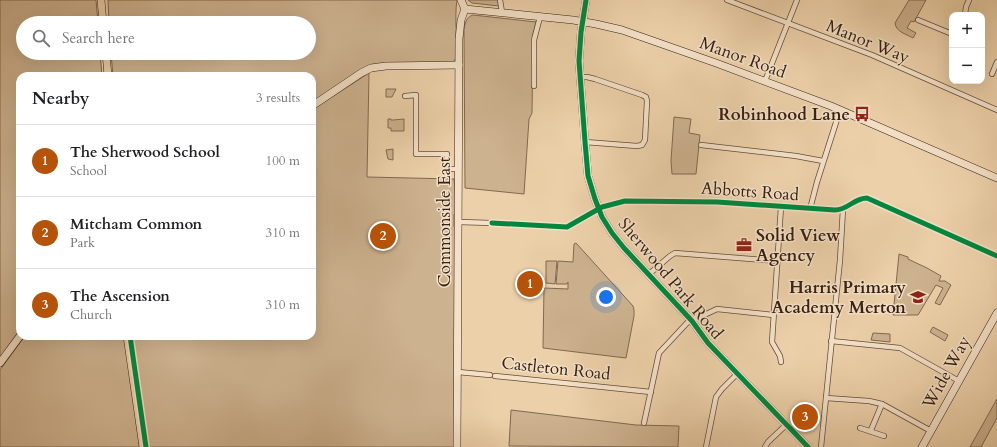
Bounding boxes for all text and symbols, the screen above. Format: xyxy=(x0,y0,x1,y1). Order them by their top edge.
map controls xyxy=(949,12,985,84)
button: + xyxy=(949,12,985,48)
street label: Manor Way xyxy=(823,14,913,69)
search box xyxy=(16,16,316,60)
icon: search xyxy=(30,27,52,49)
text: Search here xyxy=(62,28,135,48)
street label: Manor Road xyxy=(696,31,789,84)
button: − xyxy=(949,48,985,84)
text: Nearby xyxy=(32,87,89,110)
text: 3 results xyxy=(256,89,300,107)
place label: Robinhood Lane xyxy=(718,103,850,126)
bus stop icon: Robinhood Lane xyxy=(853,105,871,123)
text: The Sherwood School xyxy=(70,142,220,162)
text: 1 xyxy=(42,152,48,170)
text: 100 m xyxy=(266,152,300,170)
street label: Commonside East xyxy=(433,156,456,287)
text: School xyxy=(70,162,107,180)
street label: Abbotts Road xyxy=(700,177,800,206)
street label: Sherwood Park Road xyxy=(613,213,728,344)
text: Mitcham Common xyxy=(70,214,202,234)
pin: 2 xyxy=(370,221,396,251)
text: 2 xyxy=(42,224,48,242)
text: 310 m xyxy=(266,224,300,242)
place label: Solid View Agency xyxy=(756,224,841,267)
text: Park xyxy=(70,234,95,252)
office icon: Solid View Agency xyxy=(735,236,753,254)
pin: 1 xyxy=(517,269,543,299)
place label: Harris Primary Academy Merton xyxy=(771,276,906,319)
text: The Ascension xyxy=(70,286,170,306)
your location xyxy=(596,287,616,307)
school or university icon: Harris Primary Academy Merton xyxy=(909,288,927,306)
text: 3 xyxy=(42,296,48,314)
text: 310 m xyxy=(266,296,300,314)
text: Church xyxy=(70,306,112,324)
street label: Wide Way xyxy=(917,332,976,414)
street label: Castleton Road xyxy=(500,351,612,386)
pin: 3 xyxy=(792,402,818,432)

